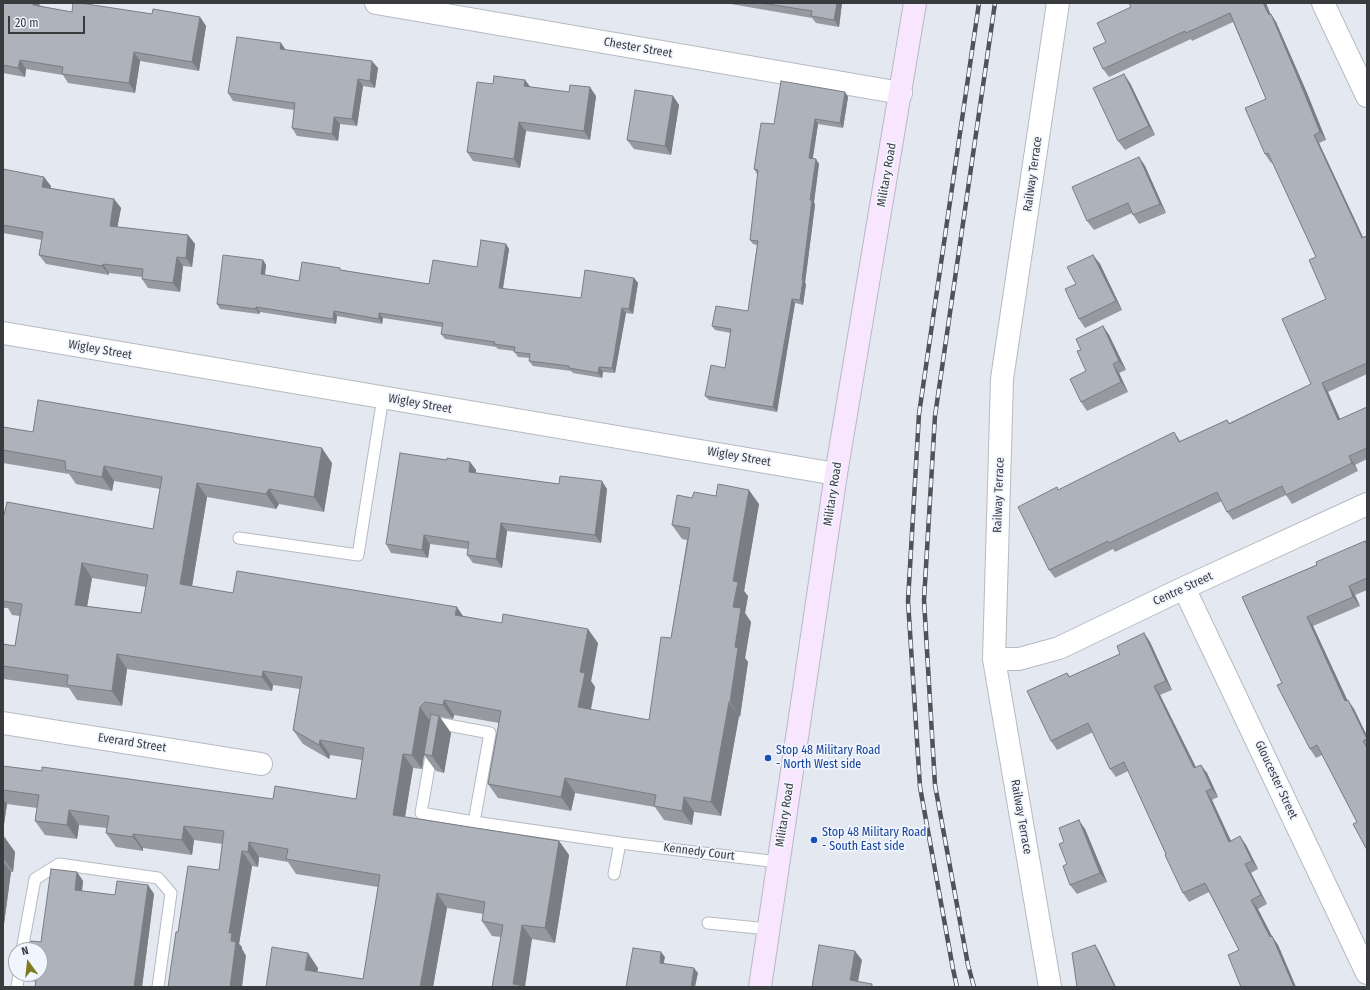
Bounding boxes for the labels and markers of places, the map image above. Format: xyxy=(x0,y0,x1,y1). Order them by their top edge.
place label: Stop 48 Military Road - North West side xyxy=(776,744,881,772)
marker: Stop 48 Military Road - North West side xyxy=(763,753,773,763)
place label: Stop 48 Military Road - South East side xyxy=(822,826,927,854)
marker: Stop 48 Military Road - South East side xyxy=(809,835,819,845)

